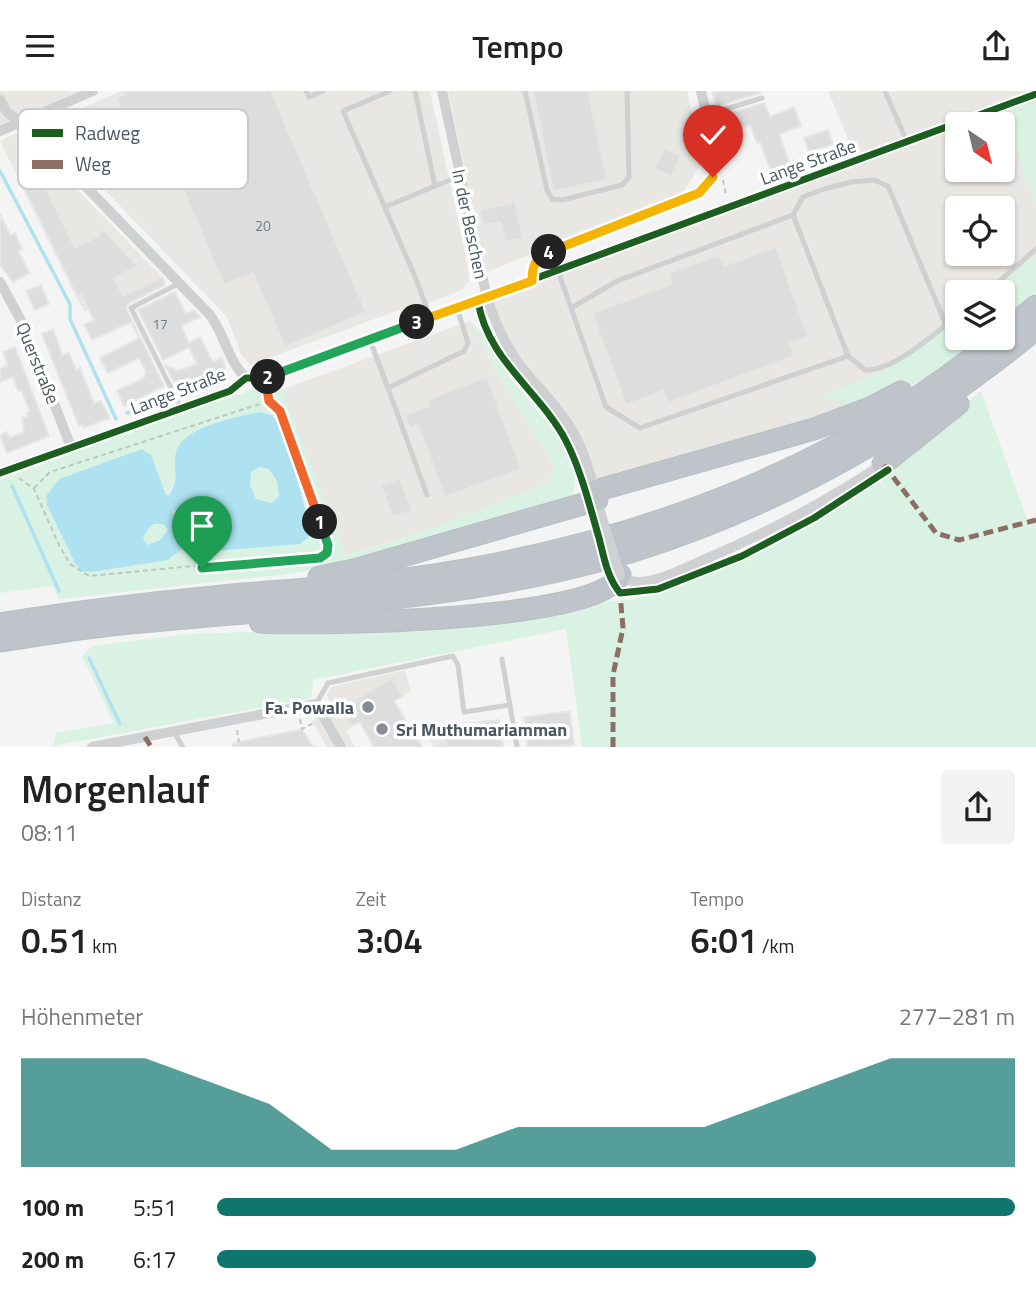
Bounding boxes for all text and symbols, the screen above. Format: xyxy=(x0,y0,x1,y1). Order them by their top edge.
text: Tempo xyxy=(472,22,564,70)
icon: menu xyxy=(21,27,59,65)
icon: share xyxy=(977,27,1015,65)
pin xyxy=(683,105,743,177)
legend xyxy=(18,109,248,189)
north arrow xyxy=(945,112,1015,182)
map controls xyxy=(945,112,1015,350)
icon: check xyxy=(694,116,732,154)
text: Radweg xyxy=(75,118,140,147)
street label: Lange Straße xyxy=(756,132,860,192)
text: Weg xyxy=(75,149,111,178)
street label: In der Beschen xyxy=(445,167,495,281)
button: locate xyxy=(945,196,1015,266)
house number: 20 xyxy=(255,215,271,236)
pin: 4 xyxy=(532,235,566,269)
text: 4 xyxy=(543,237,554,266)
button: layers xyxy=(945,280,1015,350)
pin: 3 xyxy=(400,305,434,339)
text: 3 xyxy=(411,307,422,336)
house number: 17 xyxy=(152,313,168,334)
street label: Querstraße xyxy=(9,318,67,408)
pin: 2 xyxy=(250,359,286,395)
street label: Lange Straße xyxy=(126,360,230,422)
text: 2 xyxy=(262,362,273,391)
pin xyxy=(172,496,232,568)
pin: 1 xyxy=(302,505,338,539)
icon: arrive xyxy=(183,507,221,545)
text: 1 xyxy=(314,507,325,536)
place label: Fa. Powalla xyxy=(265,694,354,721)
marker: Fa. Powalla xyxy=(360,699,376,715)
place label: Sri Muthumariamman xyxy=(396,716,567,743)
marker: Sri Muthumariamman xyxy=(374,721,390,737)
text: Morgenlauf xyxy=(21,760,209,818)
button: share xyxy=(941,770,1015,844)
text: 08:11 xyxy=(21,815,78,850)
text: Distanz xyxy=(21,884,81,913)
text: Zeit xyxy=(356,884,386,913)
text: Tempo xyxy=(690,884,744,913)
text: 0.51 xyxy=(21,913,88,967)
text: 3:04 xyxy=(356,913,423,967)
text: 6:01 xyxy=(690,913,758,967)
text: km xyxy=(88,931,117,960)
text: /km xyxy=(758,931,795,960)
text: Höhenmeter xyxy=(21,999,143,1034)
text: 277–281 m xyxy=(899,999,1015,1034)
text: 100 m xyxy=(21,1190,84,1225)
text: 5:51 xyxy=(133,1190,177,1225)
text: 200 m xyxy=(21,1242,84,1277)
text: 6:17 xyxy=(133,1242,177,1277)

